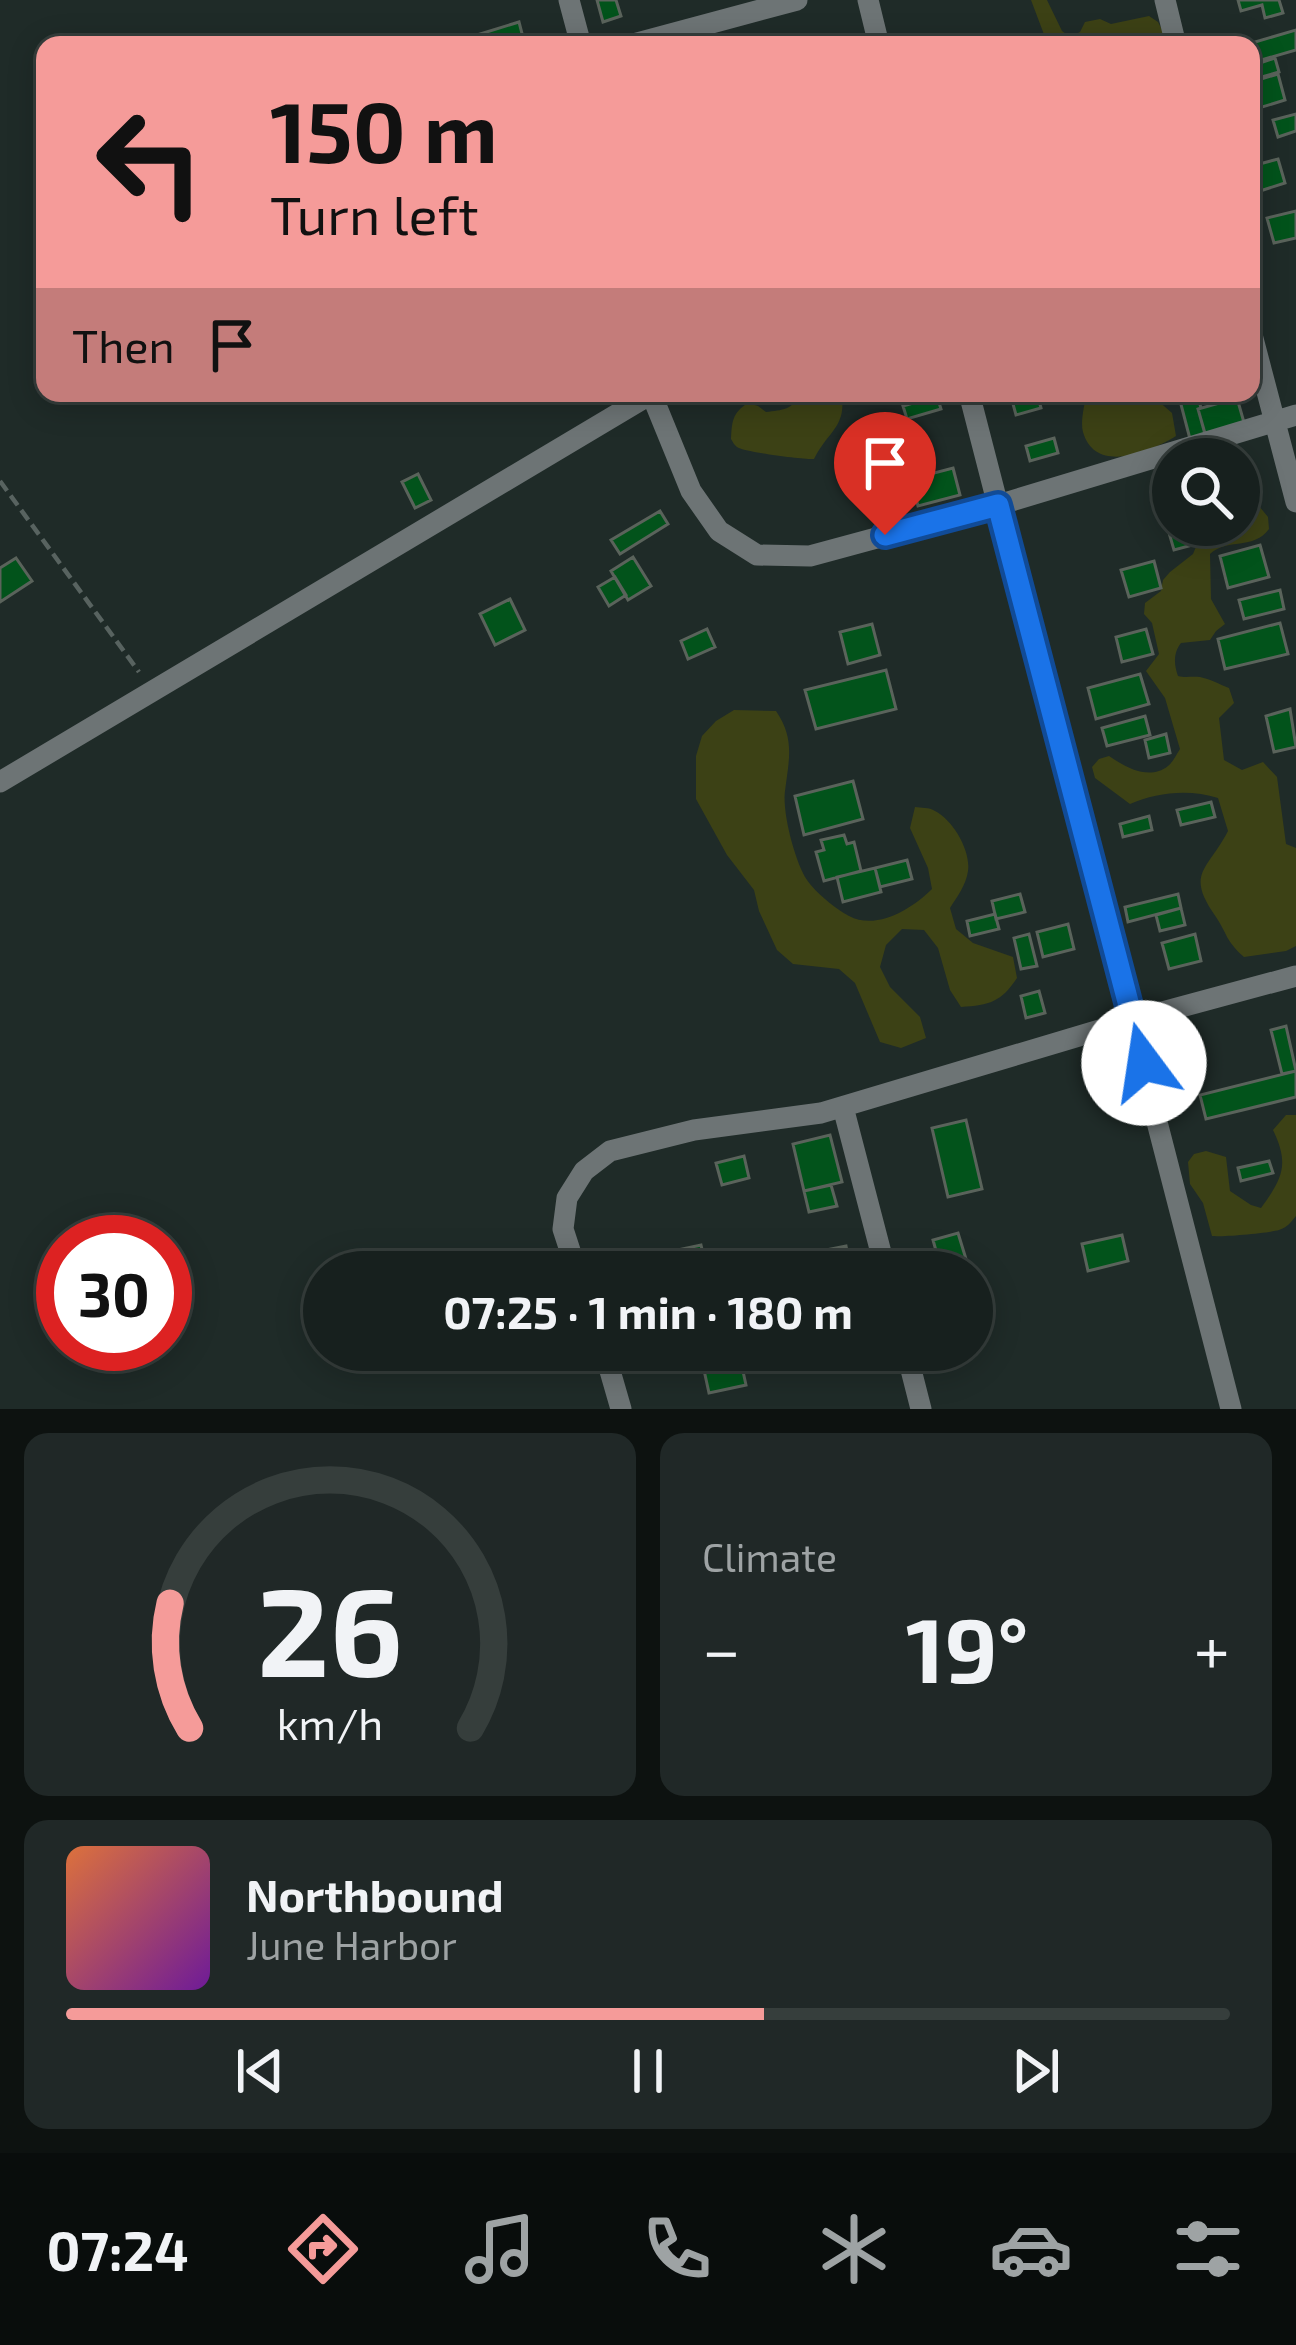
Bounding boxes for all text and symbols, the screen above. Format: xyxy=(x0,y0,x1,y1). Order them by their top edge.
text: 150 m xyxy=(270,79,498,180)
icon: left xyxy=(72,84,228,240)
text: Turn left xyxy=(270,181,479,246)
icon: arrive xyxy=(199,312,265,378)
text: Then xyxy=(72,318,175,372)
pin xyxy=(834,412,936,535)
icon: arrive xyxy=(852,430,918,496)
map controls xyxy=(1152,438,1260,546)
button: search xyxy=(1152,438,1260,546)
position arrow xyxy=(1081,1000,1207,1126)
speed limit sign: 30 xyxy=(36,1215,192,1371)
text: 07:25 · 1 min · 180 m xyxy=(443,1284,853,1338)
text: Climate xyxy=(702,1533,837,1580)
text: 26 xyxy=(257,1552,403,1702)
text: 19° xyxy=(906,1593,1029,1701)
text: − xyxy=(702,1608,741,1687)
text: + xyxy=(1194,1608,1230,1687)
text: km/h xyxy=(277,1696,383,1748)
text: Northbound xyxy=(246,1867,504,1921)
text: June Harbor xyxy=(246,1921,457,1968)
icon: previous xyxy=(227,2038,293,2104)
icon: pause xyxy=(615,2038,681,2104)
icon: next xyxy=(1003,2038,1069,2104)
icon: directions xyxy=(281,2207,365,2291)
icon: music xyxy=(458,2207,542,2291)
icon: phone xyxy=(635,2207,719,2291)
icon: climate xyxy=(812,2207,896,2291)
icon: car xyxy=(989,2207,1073,2291)
icon: filters xyxy=(1166,2207,1250,2291)
text: 07:24 xyxy=(46,2217,189,2282)

